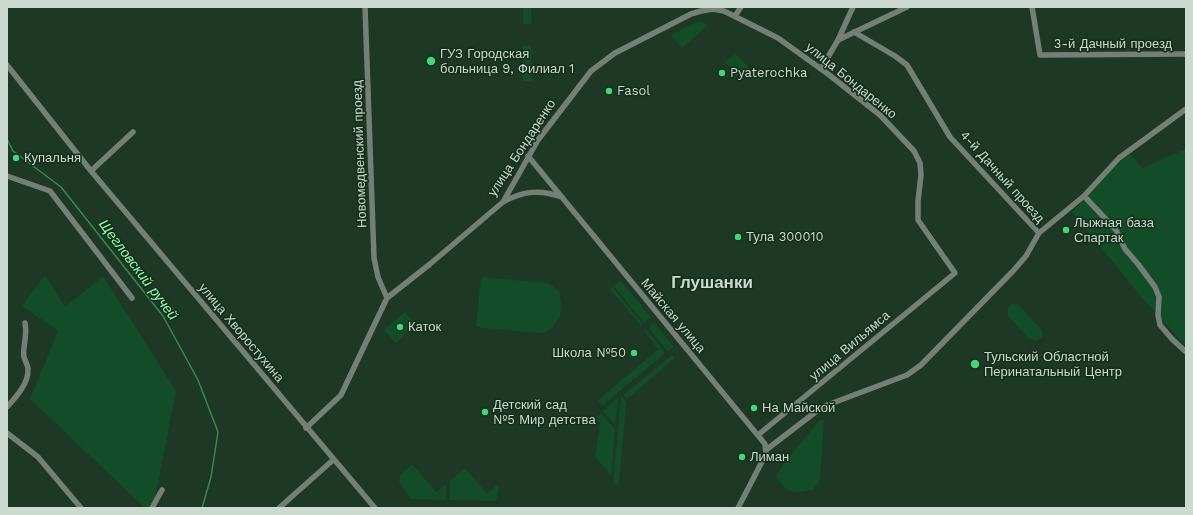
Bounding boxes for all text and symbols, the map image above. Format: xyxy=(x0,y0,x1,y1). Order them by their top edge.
street label: 3-й Дачный проезд xyxy=(1054,36,1172,52)
street label: улица Бондаренко xyxy=(802,39,900,123)
place label: ГУЗ Городская больница 9, Филиал 1 xyxy=(440,46,574,77)
marker: ГУЗ Городская больница 9, Филиал 1 xyxy=(425,55,437,67)
place label: Pyaterochka xyxy=(730,65,807,81)
marker: Pyaterochka xyxy=(717,68,727,78)
street label: Новомедвенский проезд xyxy=(350,80,370,228)
place label: Fasol xyxy=(617,83,650,99)
marker: Fasol xyxy=(604,86,614,96)
street label: улица Бондаренко xyxy=(485,97,559,199)
street label: 4-й Дачный проезд xyxy=(956,128,1048,226)
place label: Купальня xyxy=(24,150,81,166)
marker: Купальня xyxy=(11,153,21,163)
place label: Лыжная база Спартак xyxy=(1074,215,1154,246)
water label: Щегловский ручей xyxy=(95,217,181,323)
marker: Лыжная база Спартак xyxy=(1061,225,1071,235)
place label: Тула 300010 xyxy=(746,229,824,245)
marker: Тула 300010 xyxy=(733,232,743,242)
district label: Глушанки xyxy=(671,273,753,293)
street label: Майская улица xyxy=(637,276,709,356)
street label: улица Хворостухина xyxy=(195,280,287,386)
street label: улица Вильямса xyxy=(807,308,893,384)
place label: Каток xyxy=(408,319,441,335)
marker: Каток xyxy=(395,322,405,332)
place label: Школа №50 xyxy=(552,345,626,361)
marker: Школа №50 xyxy=(629,348,639,358)
place label: Тульский Областной Перинатальный Центр xyxy=(984,349,1122,380)
marker: Тульский Областной Перинатальный Центр xyxy=(969,358,981,370)
place label: Детский сад №5 Мир детства xyxy=(493,397,596,428)
place label: На Майской xyxy=(762,400,835,416)
marker: На Майской xyxy=(749,403,759,413)
marker: Детский сад №5 Мир детства xyxy=(480,407,490,417)
place label: Лиман xyxy=(750,449,789,465)
marker: Лиман xyxy=(737,452,747,462)

